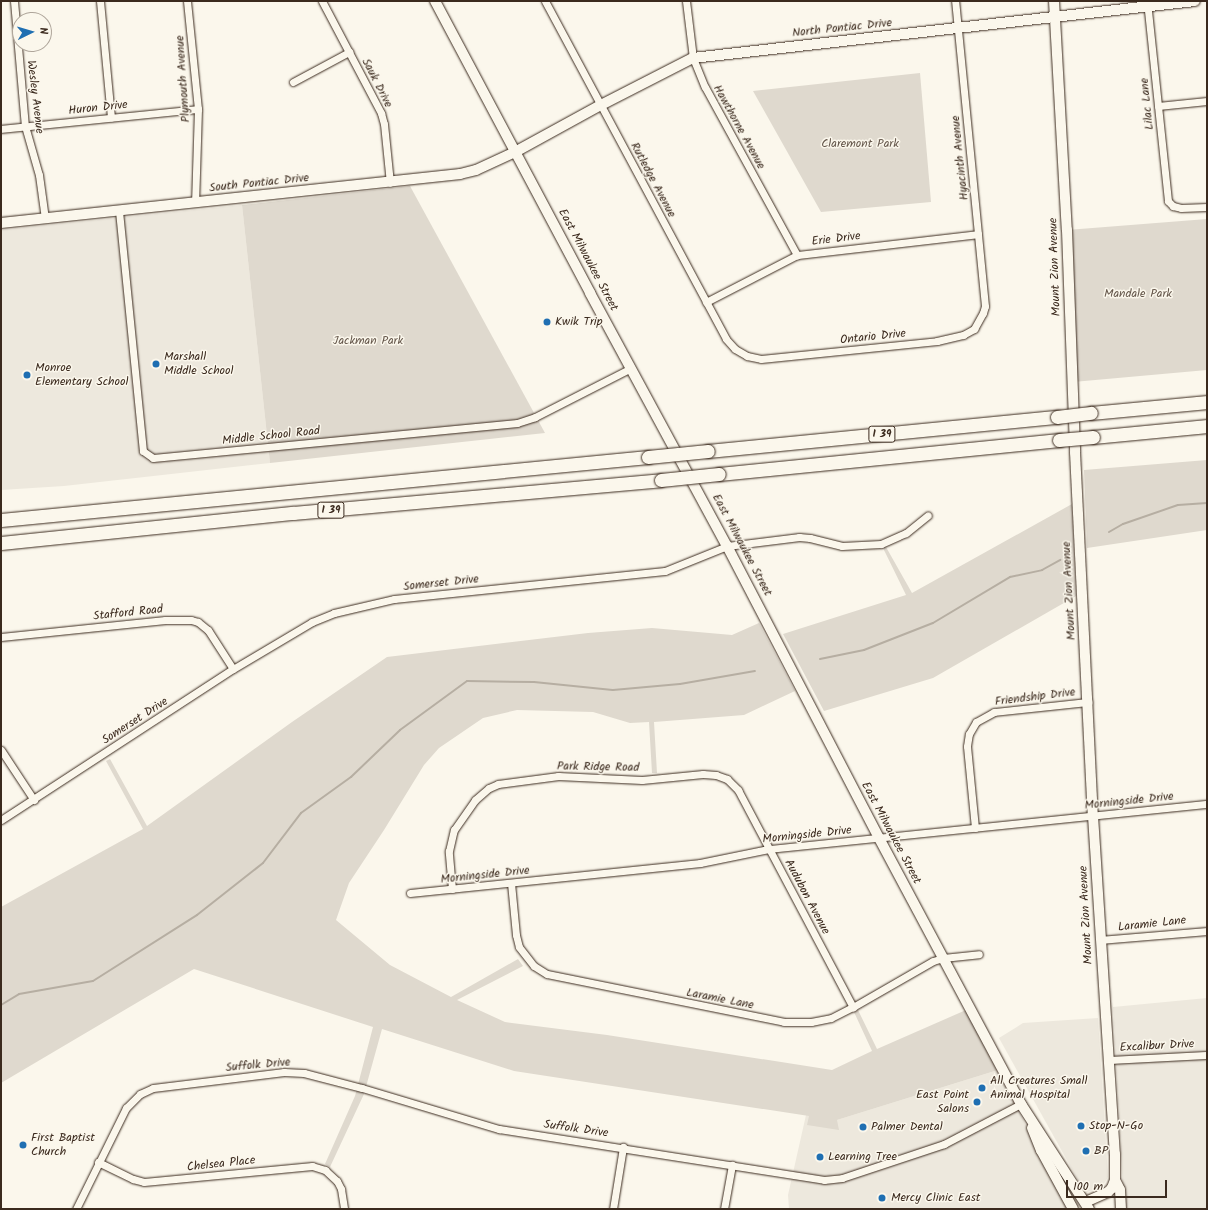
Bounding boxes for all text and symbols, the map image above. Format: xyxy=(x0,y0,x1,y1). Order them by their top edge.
north arrow xyxy=(12,12,52,52)
street label: North Pontiac Drive xyxy=(791,16,893,40)
text: N xyxy=(34,27,52,35)
street label: Plymouth Avenue xyxy=(173,35,193,123)
street label: Sauk Drive xyxy=(358,56,396,110)
street label: Wesley Avenue xyxy=(23,59,47,135)
street label: Lilac Lane xyxy=(1137,77,1157,131)
street label: Hawthorne Avenue xyxy=(710,82,768,172)
street label: Huron Drive xyxy=(68,98,128,118)
street label: Hyacinth Avenue xyxy=(948,115,972,201)
park label: Claremont Park xyxy=(821,137,899,151)
street label: Rutledge Avenue xyxy=(627,140,679,220)
street label: South Pontiac Drive xyxy=(208,171,310,195)
street label: East Milwaukee Street xyxy=(555,206,621,314)
street label: Mount Zion Avenue xyxy=(1046,217,1064,317)
street label: Erie Drive xyxy=(811,229,861,249)
park label: Mandale Park xyxy=(1104,287,1172,301)
place label: Kwik Trip xyxy=(555,315,602,329)
marker: Kwik Trip xyxy=(542,317,552,327)
street label: Ontario Drive xyxy=(839,326,907,348)
park label: Jackman Park xyxy=(333,334,403,348)
place label: Marshall Middle School xyxy=(164,350,233,378)
marker: Marshall Middle School xyxy=(151,359,161,369)
place label: Monroe Elementary School xyxy=(35,361,128,389)
marker: Monroe Elementary School xyxy=(22,370,32,380)
street label: Middle School Road xyxy=(221,424,321,448)
road number: I 39 xyxy=(868,425,896,443)
street label: East Milwaukee Street xyxy=(709,491,775,599)
road number: I 39 xyxy=(317,501,345,519)
street label: Mount Zion Avenue xyxy=(1059,541,1079,641)
street label: Somerset Drive xyxy=(403,572,479,594)
street label: Stafford Road xyxy=(92,602,164,624)
street label: Friendship Drive xyxy=(994,685,1076,709)
street label: Somerset Drive xyxy=(99,694,171,748)
street label: Park Ridge Road xyxy=(557,759,639,775)
street label: East Milwaukee Street xyxy=(858,779,924,887)
street label: Morningside Drive xyxy=(1084,789,1174,813)
street label: Morningside Drive xyxy=(762,823,852,847)
street label: Audubon Avenue xyxy=(781,857,833,937)
street label: Morningside Drive xyxy=(440,863,530,887)
street label: Mount Zion Avenue xyxy=(1076,865,1096,965)
street label: Laramie Lane xyxy=(1117,913,1187,935)
street label: Laramie Lane xyxy=(685,985,755,1013)
street label: Excalibur Drive xyxy=(1119,1037,1195,1055)
street label: Suffolk Drive xyxy=(225,1055,291,1075)
place label: All Creatures Small Animal Hospital xyxy=(990,1074,1087,1102)
marker: All Creatures Small Animal Hospital xyxy=(977,1083,987,1093)
place label: East Point Salons xyxy=(916,1088,969,1116)
marker: East Point Salons xyxy=(972,1097,982,1107)
street label: Suffolk Drive xyxy=(543,1117,609,1141)
place label: Stop-N-Go xyxy=(1089,1119,1143,1133)
place label: Palmer Dental xyxy=(871,1120,943,1134)
marker: Stop-N-Go xyxy=(1076,1121,1086,1131)
marker: Palmer Dental xyxy=(858,1122,868,1132)
place label: First Baptist Church xyxy=(31,1131,95,1159)
marker: First Baptist Church xyxy=(18,1140,28,1150)
place label: BP xyxy=(1094,1144,1108,1158)
marker: BP xyxy=(1081,1146,1091,1156)
place label: Learning Tree xyxy=(828,1150,897,1164)
marker: Learning Tree xyxy=(815,1152,825,1162)
street label: Chelsea Place xyxy=(186,1153,256,1175)
scale bar xyxy=(1068,1172,1169,1198)
text: 100 m xyxy=(1073,1177,1103,1196)
place label: Mercy Clinic East xyxy=(891,1191,980,1205)
marker: Mercy Clinic East xyxy=(876,1192,888,1204)

